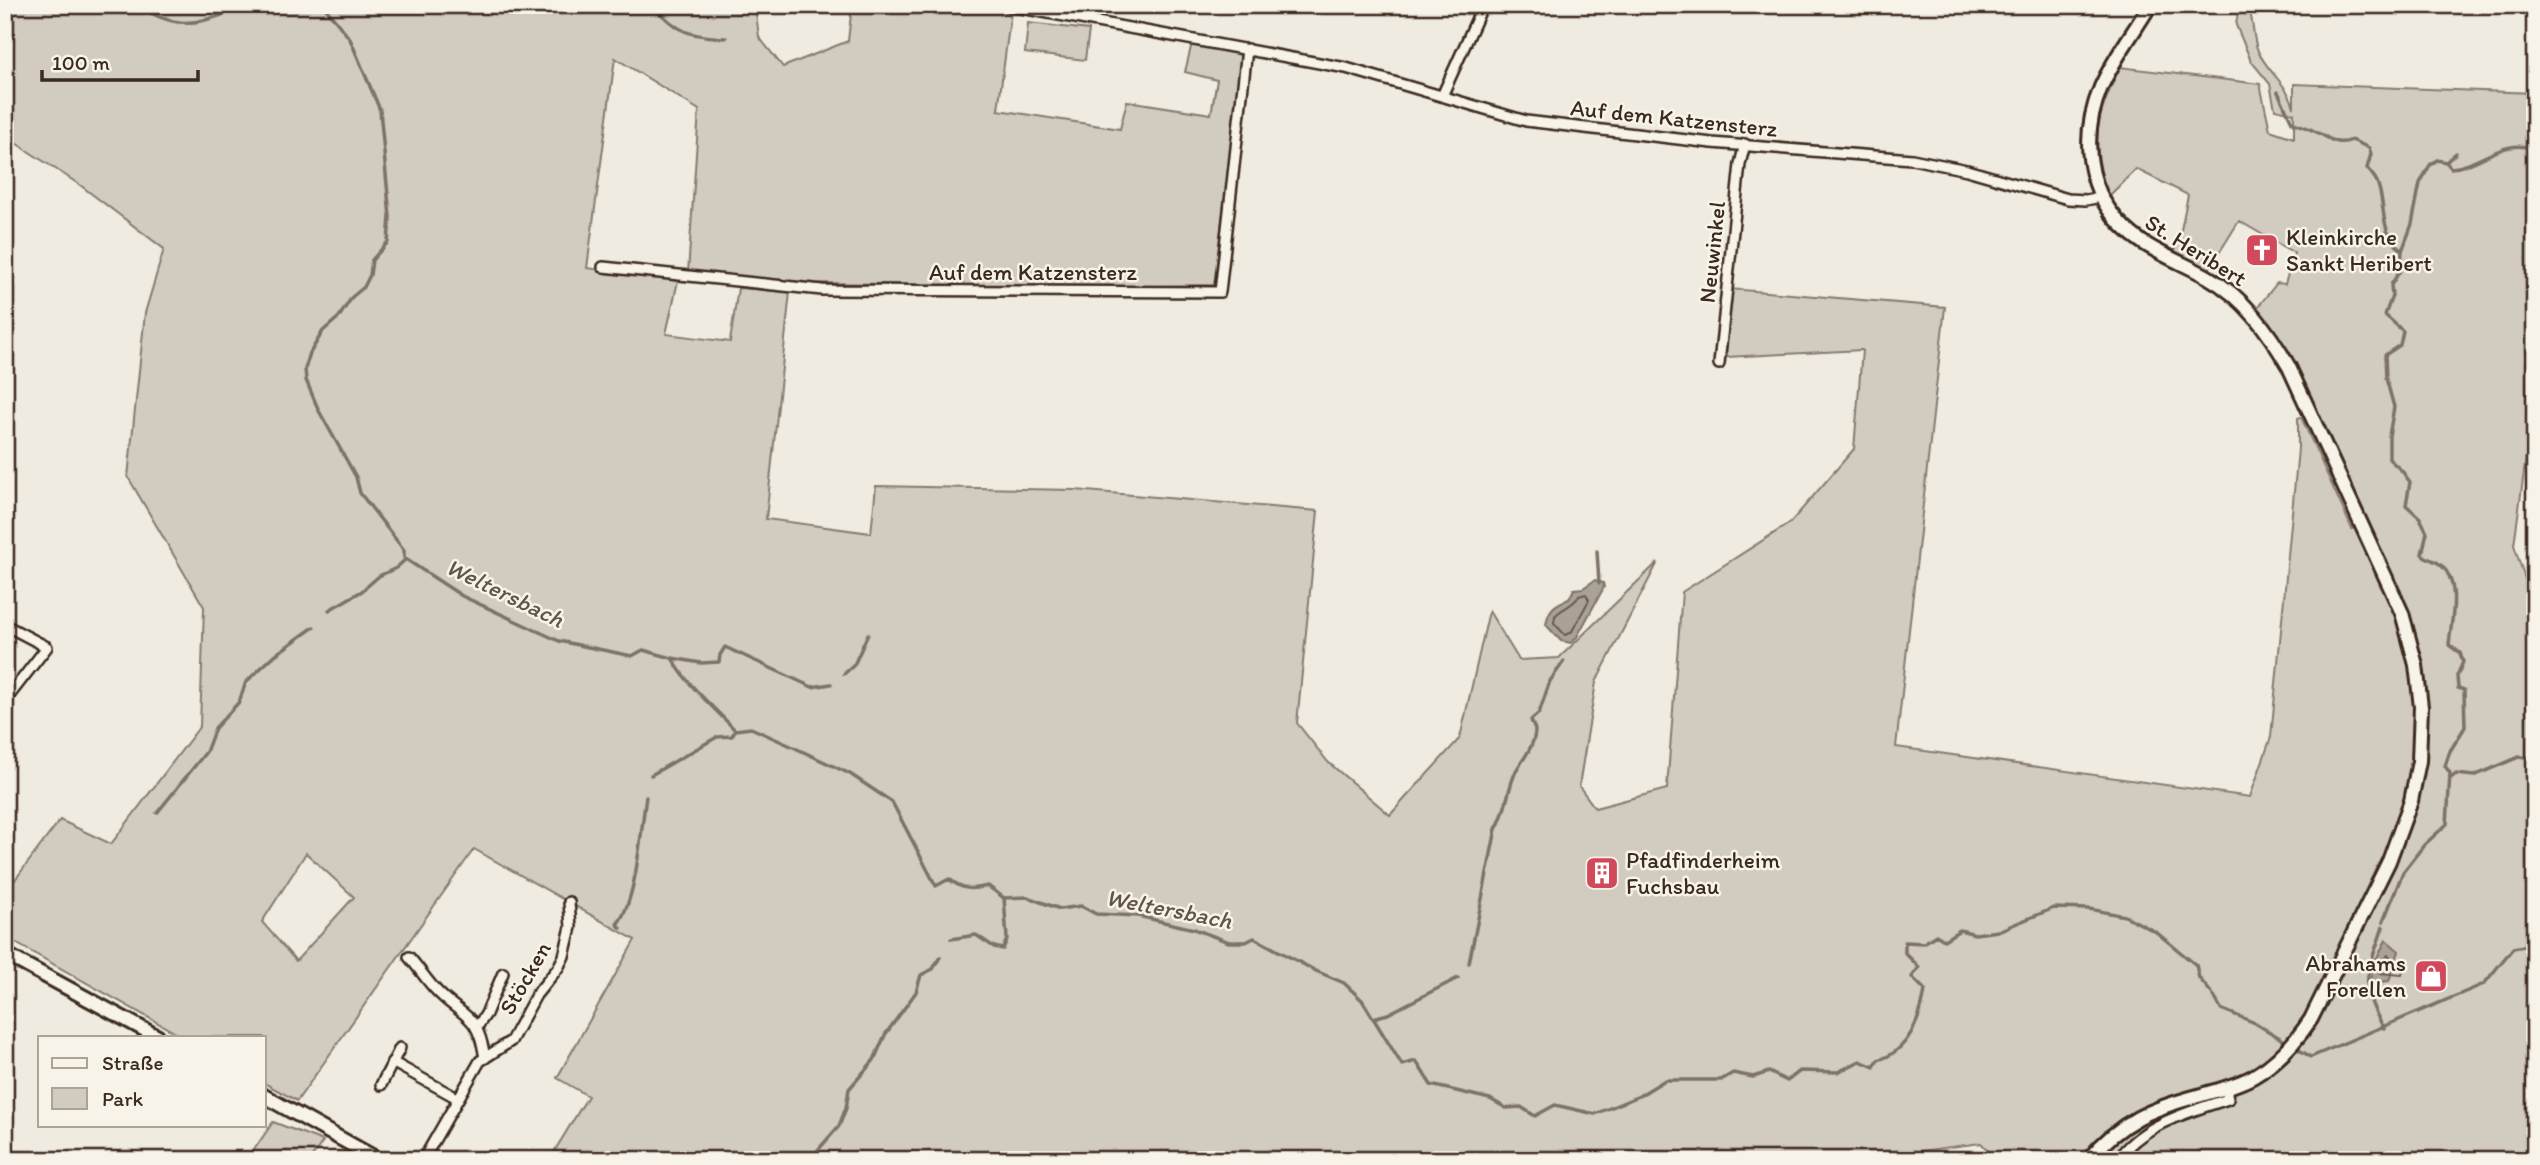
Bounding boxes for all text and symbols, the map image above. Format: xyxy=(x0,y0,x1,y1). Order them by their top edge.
scale bar xyxy=(42,38,198,82)
text: 100 m xyxy=(52,50,110,75)
street label: Auf dem Katzensterz xyxy=(1569,93,1779,143)
street label: Neuwinkel xyxy=(1693,199,1731,304)
street label: St. Heribert xyxy=(2140,208,2252,292)
place label: Kleinkirche Sankt Heribert xyxy=(2286,223,2432,277)
church icon: Kleinkirche Sankt Heribert xyxy=(2243,231,2281,269)
street label: Auf dem Katzensterz xyxy=(929,258,1137,286)
water label: Weltersbach xyxy=(442,552,570,634)
place label: Pfadfinderheim Fuchsbau xyxy=(1626,846,1780,900)
building icon: Pfadfinderheim Fuchsbau xyxy=(1583,854,1621,892)
water label: Weltersbach xyxy=(1104,882,1236,935)
street label: Stöcken xyxy=(493,936,557,1020)
place label: Abrahams Forellen xyxy=(2306,949,2406,1003)
shop icon: Abrahams Forellen xyxy=(2412,957,2450,995)
legend xyxy=(38,1036,266,1126)
text: Straße xyxy=(102,1050,163,1075)
text: Park xyxy=(102,1086,144,1111)

